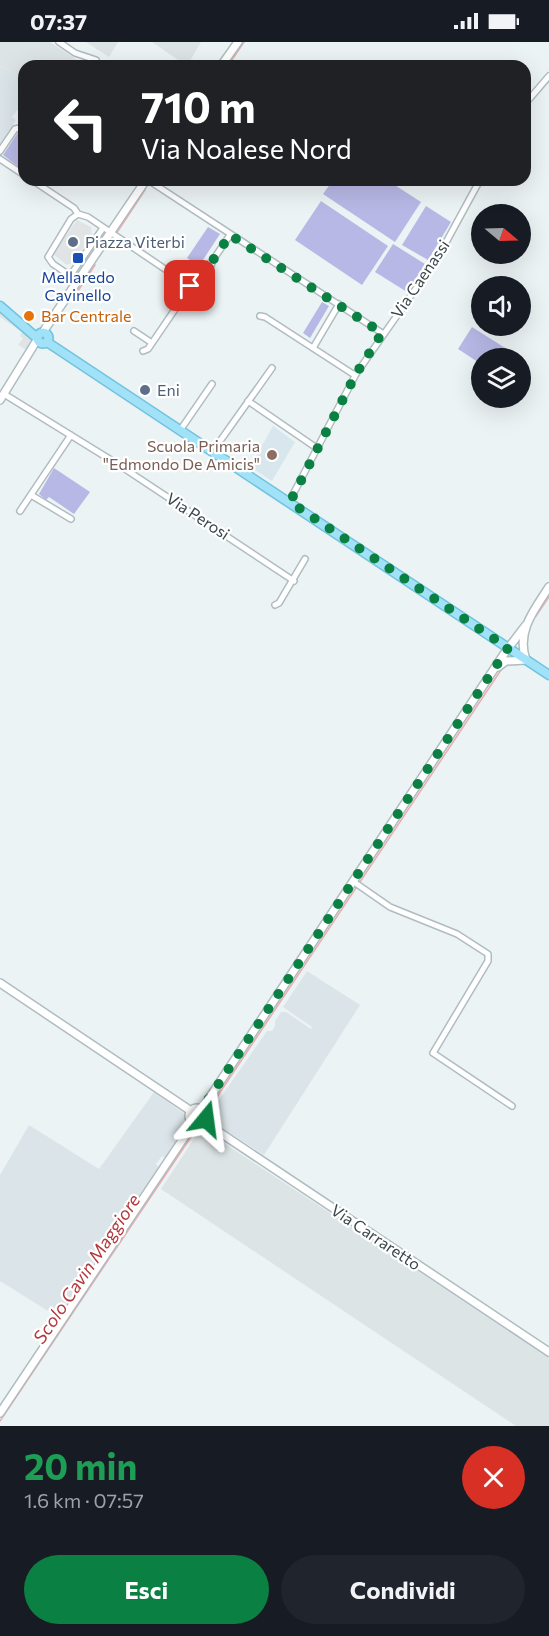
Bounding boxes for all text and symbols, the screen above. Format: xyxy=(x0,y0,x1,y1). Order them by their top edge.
text: 07:37 xyxy=(30,8,87,35)
text: 710 m xyxy=(141,80,256,132)
icon: left xyxy=(42,84,120,162)
text: Via Noalese Nord xyxy=(141,132,352,165)
north arrow xyxy=(471,204,531,264)
map controls xyxy=(471,204,531,408)
place label: Piazza Viterbi xyxy=(85,232,185,251)
marker: Piazza Viterbi xyxy=(66,235,80,249)
street label: Via Caenassi xyxy=(386,236,453,322)
marker: Mellaredo Cavinello xyxy=(71,251,85,265)
pin xyxy=(164,260,215,311)
place label: Mellaredo Cavinello xyxy=(41,267,115,304)
icon: arrive xyxy=(173,269,206,302)
button: sound xyxy=(471,276,531,336)
place label: Bar Centrale xyxy=(41,306,131,325)
marker: Bar Centrale xyxy=(22,309,36,323)
button: layers xyxy=(471,348,531,408)
place label: Eni xyxy=(157,380,180,399)
marker: Eni xyxy=(138,383,152,397)
place label: Scuola Primaria "Edmondo De Amicis" xyxy=(103,436,260,473)
marker: Scuola Primaria "Edmondo De Amicis" xyxy=(265,448,279,462)
street label: Via Perosi xyxy=(163,488,233,543)
position arrow xyxy=(174,1087,238,1151)
water label: Scolo Cavin Maggiore xyxy=(28,1189,145,1347)
street label: Via Carraretto xyxy=(328,1200,425,1274)
text: 20 min xyxy=(24,1443,137,1487)
button: close xyxy=(462,1446,525,1509)
text: 1.6 km · 07:57 xyxy=(24,1488,144,1512)
button: Esci xyxy=(24,1555,269,1624)
button: Condividi xyxy=(281,1555,525,1624)

